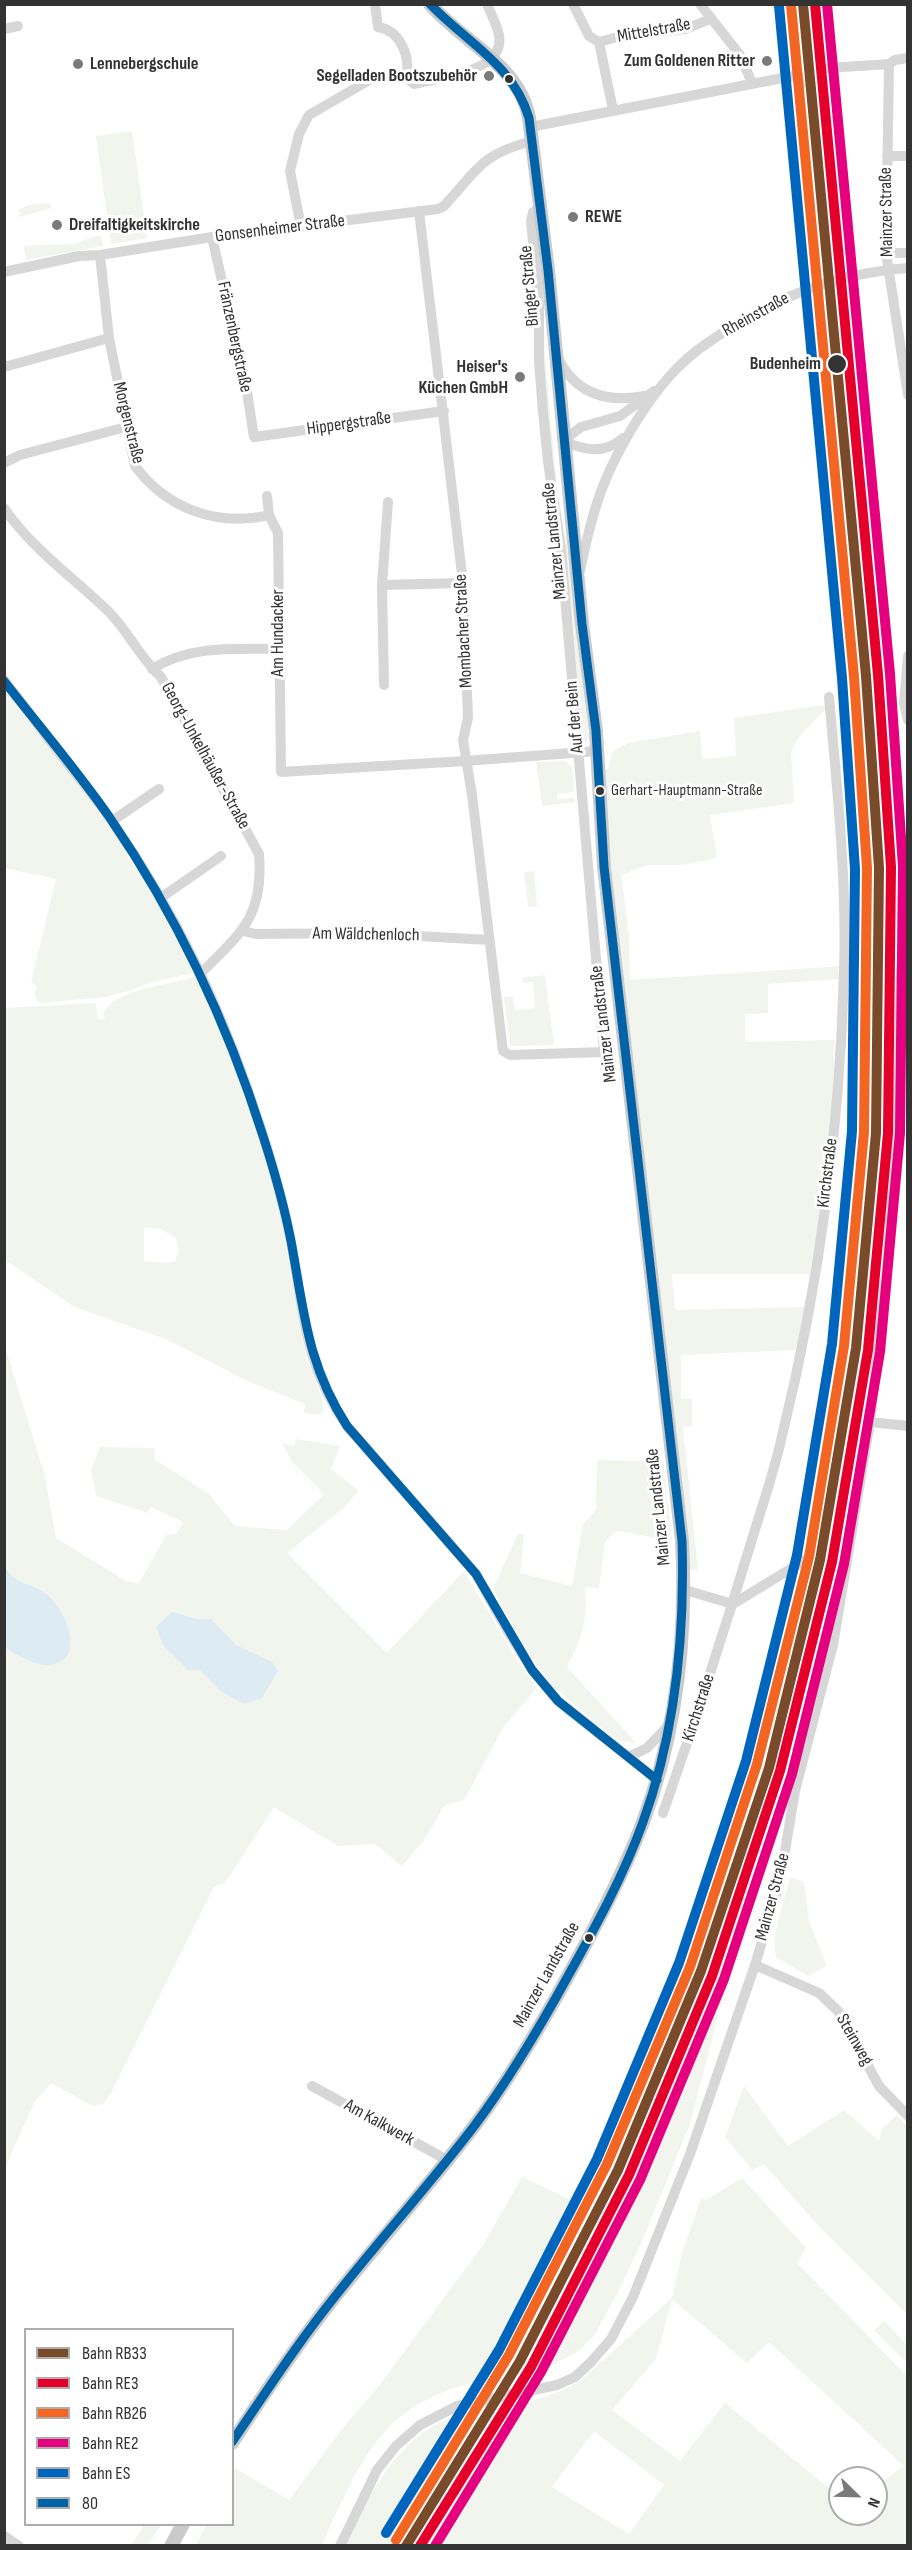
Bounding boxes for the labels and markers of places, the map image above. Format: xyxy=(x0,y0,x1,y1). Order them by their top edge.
place label: Zum Goldenen Ritter xyxy=(624,50,755,72)
place label: Lennebergschule xyxy=(90,53,198,75)
marker: Zum Goldenen Ritter xyxy=(760,54,774,68)
marker: Lennebergschule xyxy=(71,57,85,71)
place label: Segelladen Bootszubehör xyxy=(316,65,477,87)
marker: Segelladen Bootszubehör xyxy=(482,69,496,83)
unlabelled marker xyxy=(503,73,515,85)
place label: REWE xyxy=(585,206,622,228)
marker: REWE xyxy=(566,210,580,224)
place label: Dreifaltigkeitskirche xyxy=(69,214,200,236)
marker: Dreifaltigkeitskirche xyxy=(50,218,64,232)
place label: Budenheim xyxy=(750,353,821,375)
marker: Budenheim xyxy=(826,353,848,375)
place label: Heiser's Küchen GmbH xyxy=(419,356,508,398)
marker: Heiser's Küchen GmbH xyxy=(513,370,527,384)
place label: Gerhart-Hauptmann-Straße xyxy=(611,781,762,801)
marker: Gerhart-Hauptmann-Straße xyxy=(594,785,606,797)
unlabelled marker xyxy=(583,1932,595,1944)

